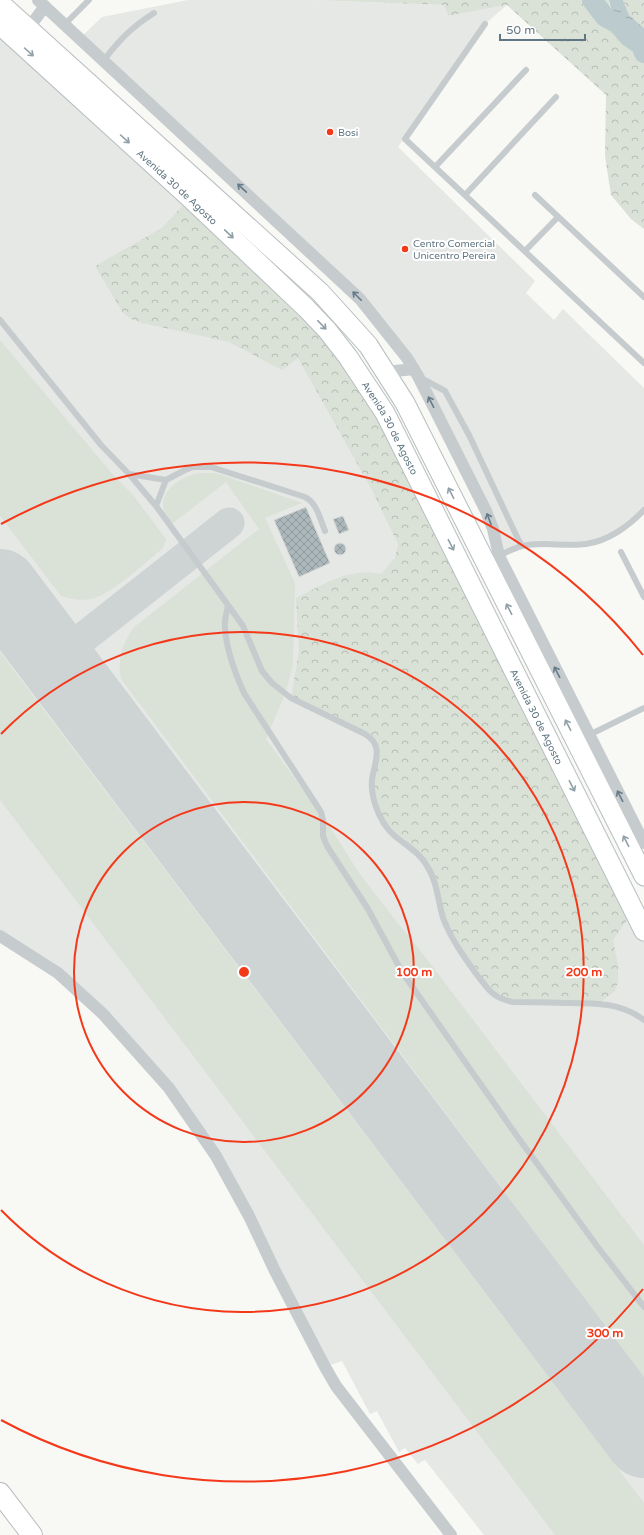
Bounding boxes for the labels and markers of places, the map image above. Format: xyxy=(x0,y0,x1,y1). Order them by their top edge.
marker: Bosi xyxy=(325,127,335,137)
place label: Bosi xyxy=(338,127,358,139)
place label: Centro Comercial Unicentro Pereira xyxy=(413,238,496,262)
marker: Centro Comercial Unicentro Pereira xyxy=(400,244,410,254)
centre of rings xyxy=(237,965,251,979)

